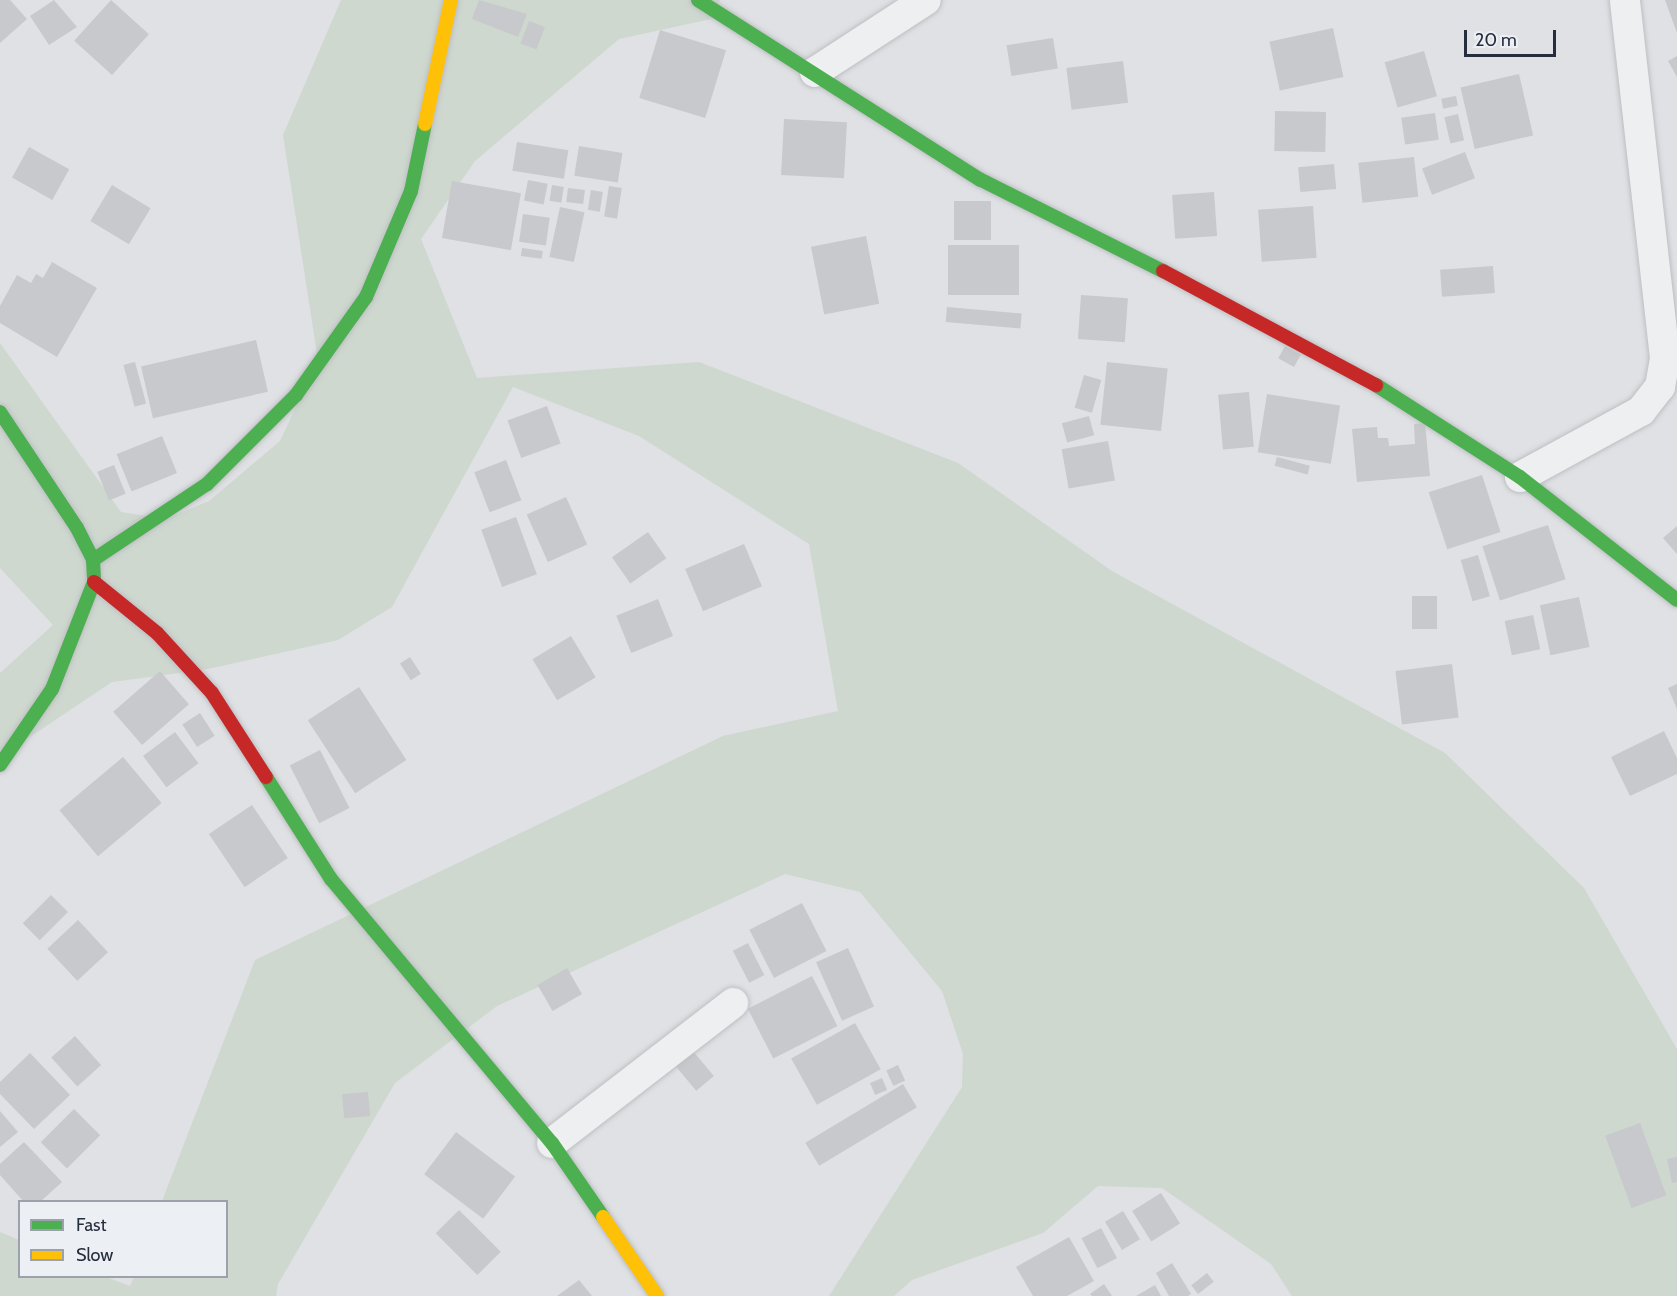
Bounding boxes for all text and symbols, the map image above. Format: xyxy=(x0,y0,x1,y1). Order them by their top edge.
scale bar xyxy=(1467,18,1558,56)
text: 20 m xyxy=(1475,29,1517,51)
legend xyxy=(18,1200,228,1278)
text: Fast xyxy=(76,1214,107,1236)
text: Slow xyxy=(76,1244,113,1266)

